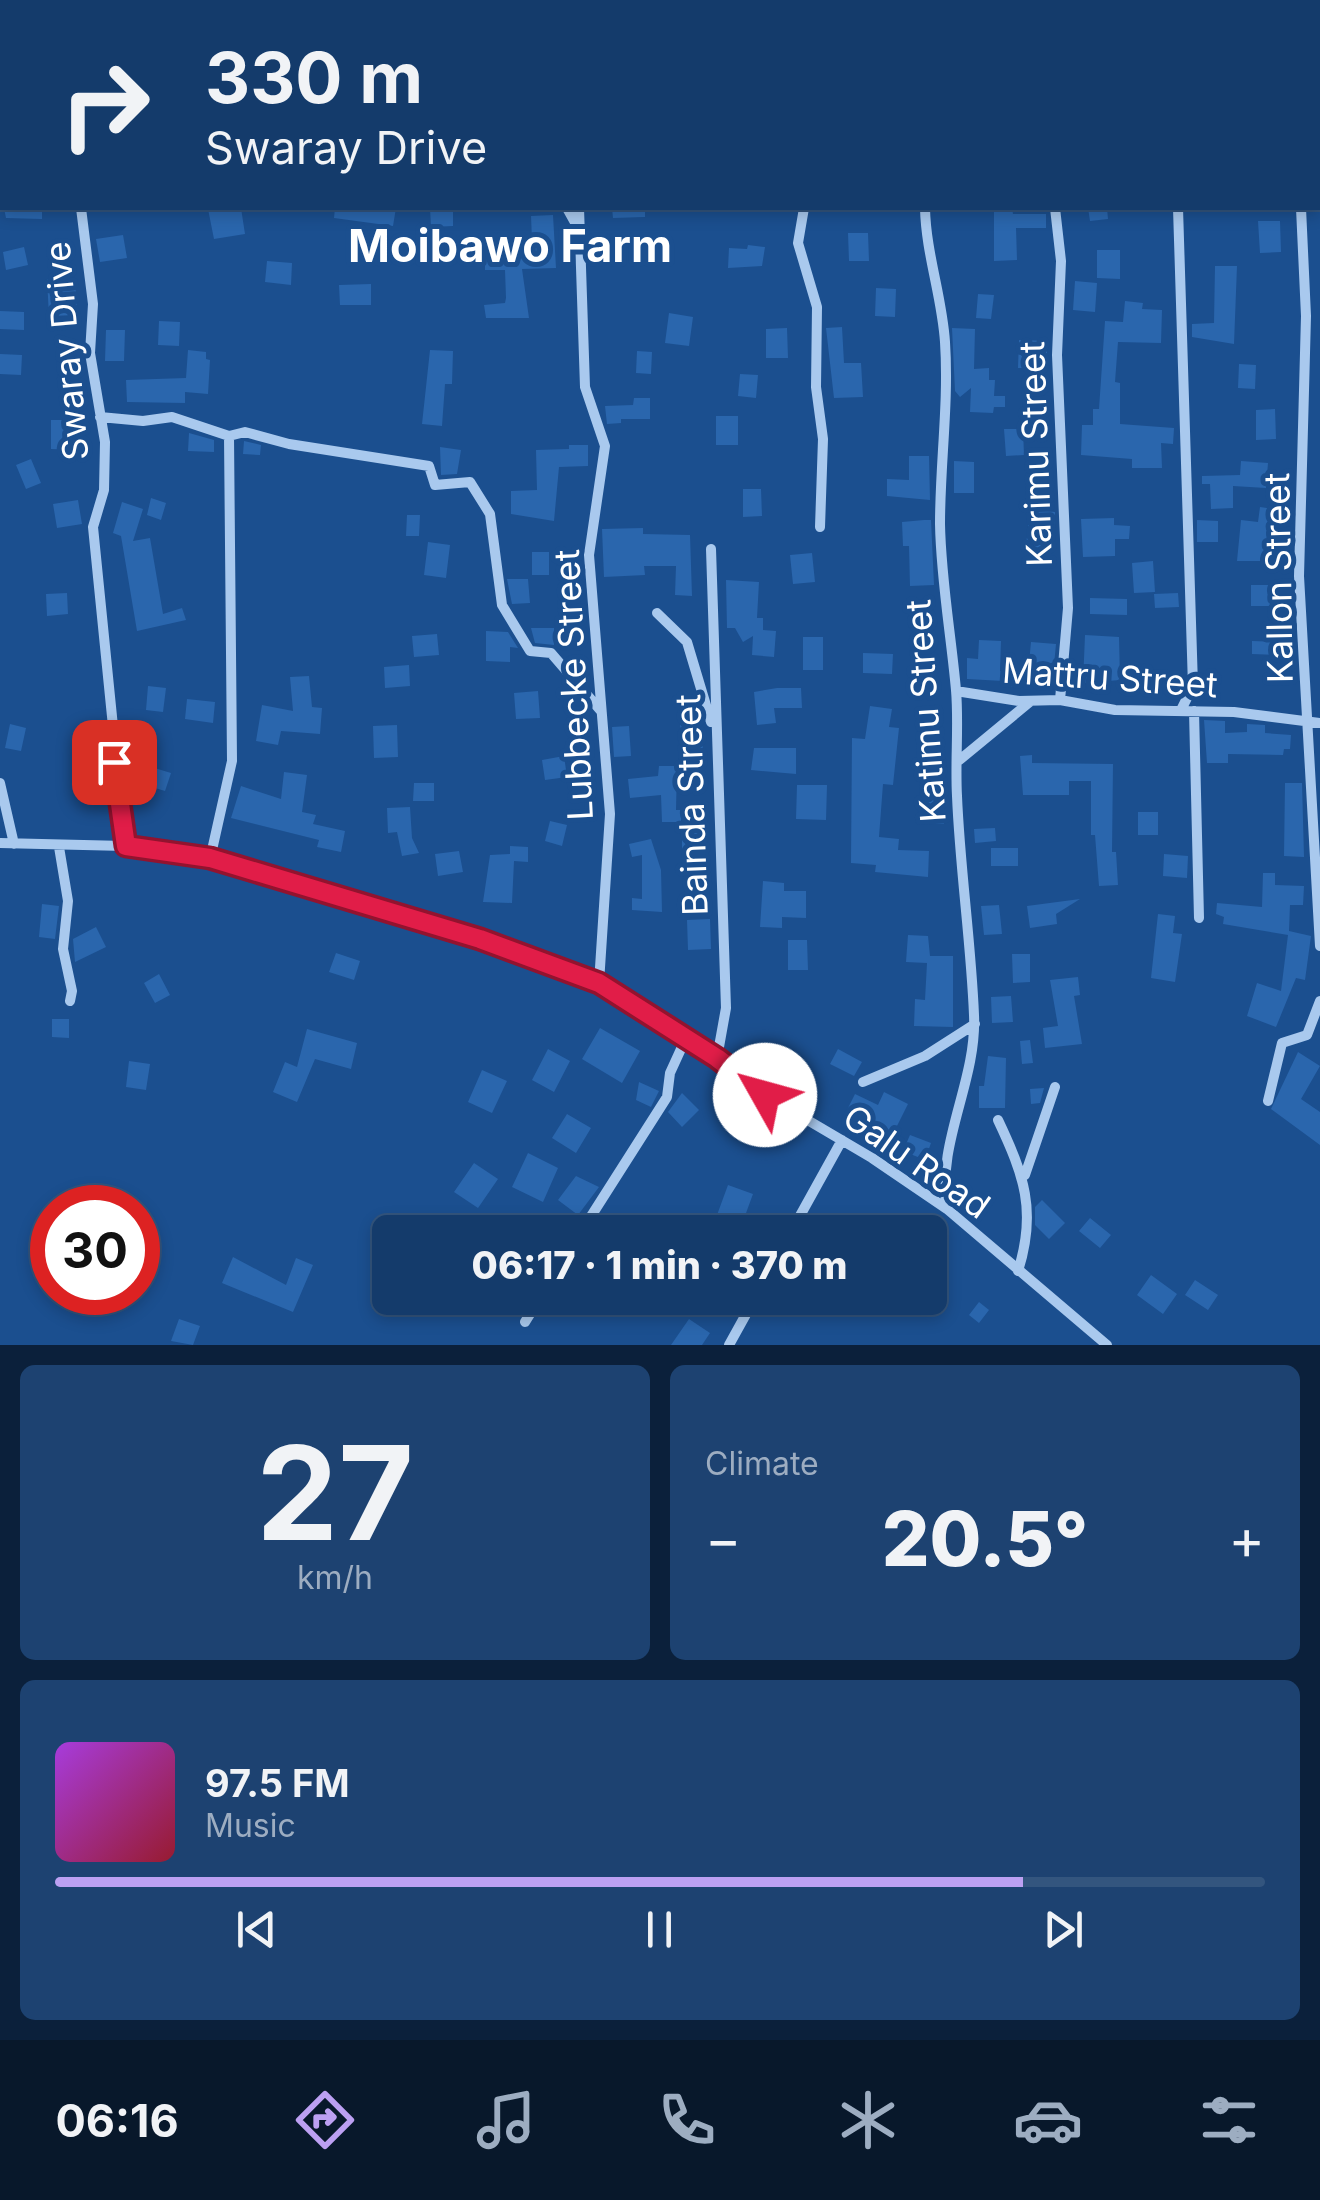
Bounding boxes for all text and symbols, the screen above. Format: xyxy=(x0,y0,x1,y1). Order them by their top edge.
text: 330 m xyxy=(205,35,423,120)
icon: right xyxy=(40,40,170,170)
text: Swaray Drive xyxy=(205,120,487,175)
district label: Moibawo Farm xyxy=(348,218,672,273)
street label: Swaray Drive xyxy=(36,240,96,462)
street label: Karimu Street xyxy=(1010,341,1060,567)
street label: Kallon Street xyxy=(1255,472,1301,684)
street label: Lubbecke Street xyxy=(545,548,601,822)
street label: Katimu Street xyxy=(896,598,954,824)
street label: Mattru Street xyxy=(1001,649,1219,705)
street label: Bainda Street xyxy=(666,694,716,916)
pin xyxy=(72,720,157,805)
icon: arrive xyxy=(87,735,142,790)
position arrow xyxy=(713,1043,817,1147)
street label: Galu Road xyxy=(836,1095,998,1227)
speed limit sign: 30 xyxy=(30,1185,160,1315)
text: 06:17 · 1 min · 370 m xyxy=(472,1242,847,1288)
text: 27 xyxy=(256,1414,414,1571)
text: Climate xyxy=(705,1444,819,1483)
text: 20.5° xyxy=(882,1493,1088,1584)
text: − xyxy=(705,1506,741,1572)
text: + xyxy=(1229,1506,1265,1572)
text: km/h xyxy=(297,1558,373,1597)
text: 97.5 FM xyxy=(205,1760,350,1806)
text: Music xyxy=(205,1806,296,1845)
icon: previous xyxy=(229,1902,284,1957)
icon: pause xyxy=(632,1902,687,1957)
icon: next xyxy=(1036,1902,1091,1957)
icon: directions xyxy=(290,2085,360,2155)
icon: music xyxy=(471,2085,541,2155)
icon: phone xyxy=(652,2085,722,2155)
icon: climate xyxy=(833,2085,903,2155)
icon: car xyxy=(1013,2085,1083,2155)
icon: filters xyxy=(1194,2085,1264,2155)
text: 06:16 xyxy=(55,2093,179,2148)

